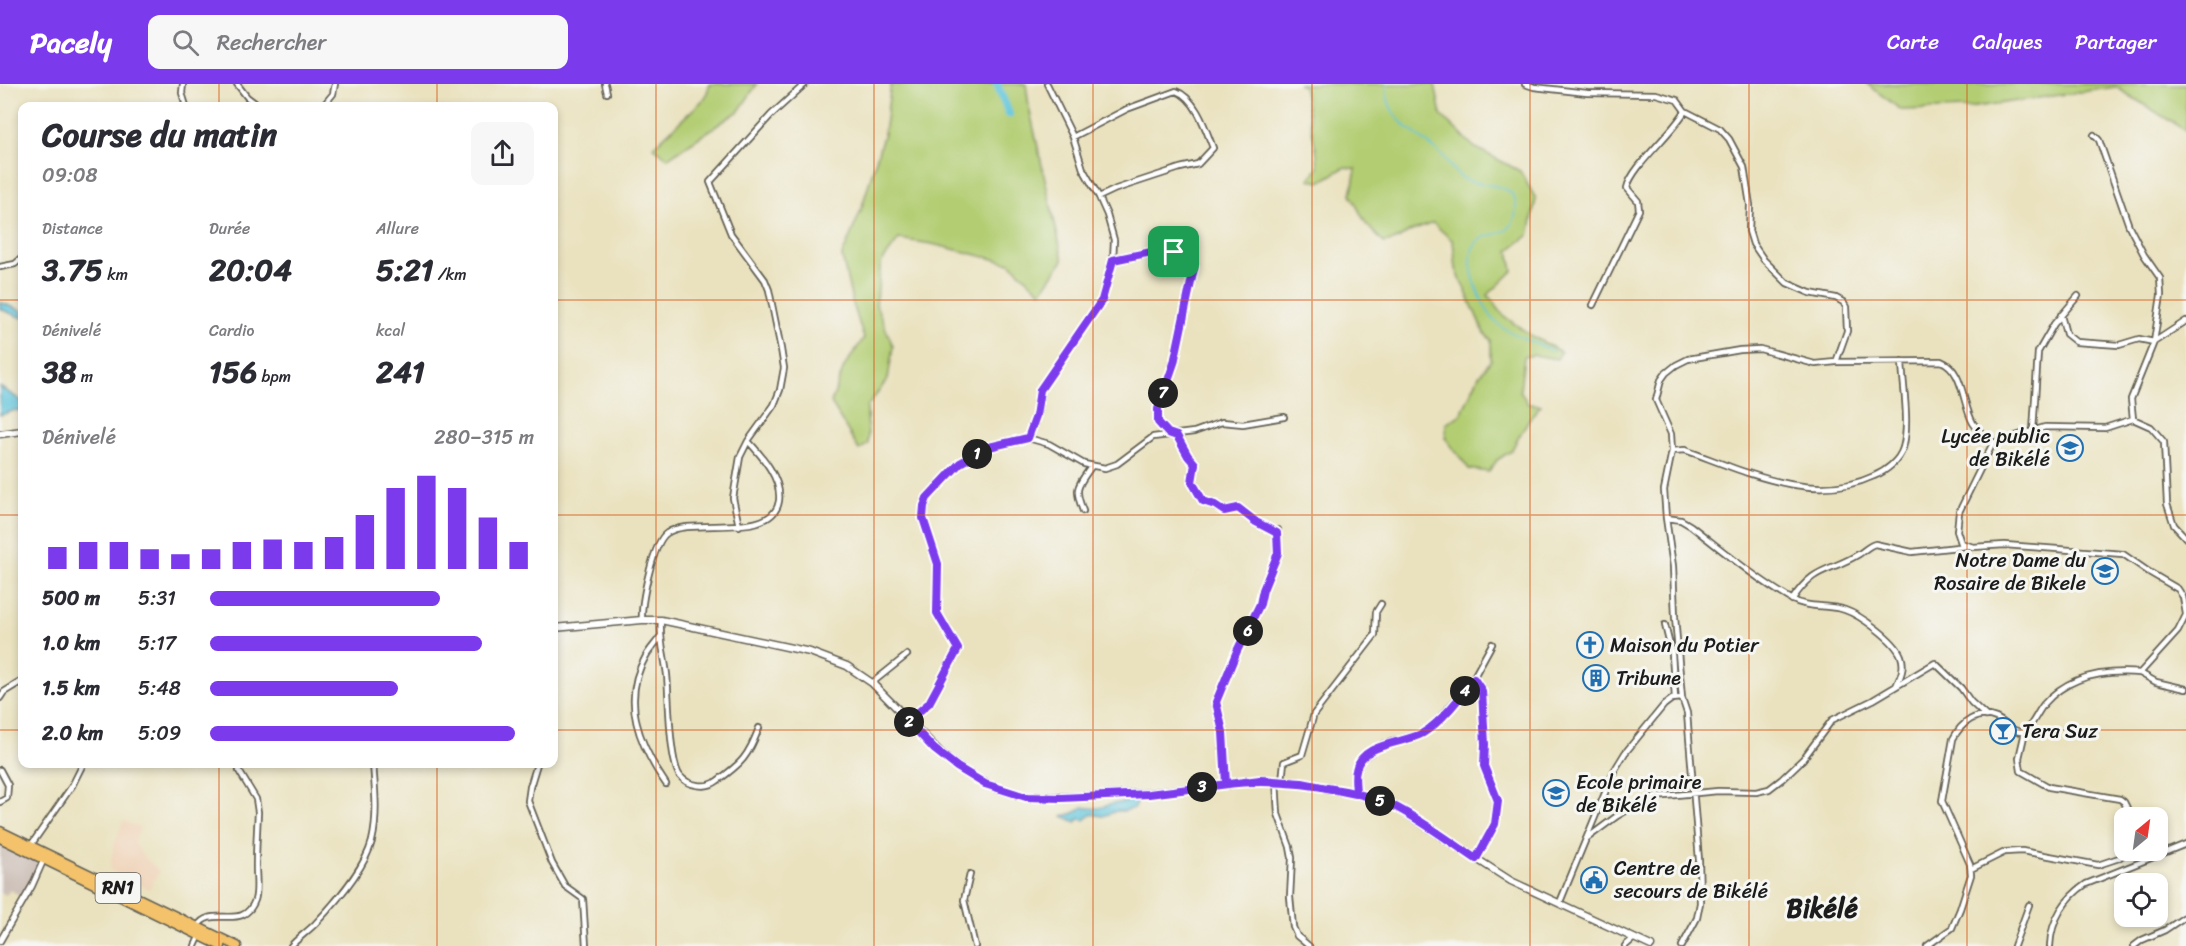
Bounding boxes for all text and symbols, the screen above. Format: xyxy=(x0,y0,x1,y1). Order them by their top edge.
search box xyxy=(148,15,568,69)
text: Pacely xyxy=(30,18,112,67)
text: Rechercher xyxy=(217,23,326,62)
text: Carte xyxy=(1887,23,1939,61)
text: Calques xyxy=(1972,23,2042,61)
text: Partager xyxy=(2075,23,2156,61)
icon: search xyxy=(169,26,202,59)
text: Course du matin xyxy=(42,106,277,164)
button: share xyxy=(471,122,534,185)
text: 09:08 xyxy=(42,158,98,193)
text: Distance xyxy=(42,214,103,243)
text: Durée xyxy=(209,214,250,243)
text: Allure xyxy=(376,214,419,243)
pin xyxy=(1148,226,1199,277)
icon: arrive xyxy=(1157,235,1190,268)
text: 3.75 xyxy=(42,243,103,297)
text: 20:04 xyxy=(209,243,292,297)
text: 5:21 xyxy=(376,243,434,297)
text: km xyxy=(103,260,128,289)
text: /km xyxy=(434,260,466,289)
text: Dénivelé xyxy=(42,316,101,345)
text: Cardio xyxy=(209,316,254,345)
text: kcal xyxy=(376,316,405,345)
text: 38 xyxy=(42,345,77,399)
text: 156 xyxy=(209,345,257,399)
text: 241 xyxy=(376,345,425,399)
text: m xyxy=(77,362,93,391)
text: bpm xyxy=(257,362,291,391)
pin: 7 xyxy=(1148,378,1178,408)
text: 7 xyxy=(1158,378,1168,407)
place label: Lycée public de Bikélé xyxy=(1941,419,2050,477)
text: Dénivelé xyxy=(42,420,116,455)
text: 280–315 m xyxy=(434,420,534,455)
school or university icon: Lycée public de Bikélé xyxy=(2055,433,2085,463)
pin: 1 xyxy=(962,439,992,469)
text: 1 xyxy=(974,439,980,468)
place label: Notre Dame du Rosaire de Bikele xyxy=(1934,543,2086,601)
school or university icon: Notre Dame du Rosaire de Bikele xyxy=(2090,556,2120,586)
text: 500 m xyxy=(42,581,100,616)
text: 5:31 xyxy=(138,581,176,616)
pin: 6 xyxy=(1233,616,1263,646)
text: 6 xyxy=(1243,616,1253,645)
text: 1.0 km xyxy=(42,626,100,661)
text: 5:17 xyxy=(138,626,176,661)
place label: Maison du Potier xyxy=(1610,628,1760,663)
church icon: Maison du Potier xyxy=(1575,630,1605,660)
place label: Tribune xyxy=(1616,661,1681,696)
building icon: Tribune xyxy=(1581,663,1611,693)
text: 1.5 km xyxy=(42,671,100,706)
text: 5:48 xyxy=(138,671,181,706)
pin: 4 xyxy=(1450,676,1480,706)
text: 4 xyxy=(1460,676,1470,705)
pin: 2 xyxy=(894,707,924,737)
text: 2 xyxy=(904,707,914,736)
place label: Tera Suz xyxy=(2022,714,2098,749)
text: 2.0 km xyxy=(42,716,103,751)
text: 5:09 xyxy=(138,716,181,751)
bar icon: Tera Suz xyxy=(1988,716,2018,746)
place label: Ecole primaire de Bikélé xyxy=(1576,765,1702,823)
pin: 3 xyxy=(1187,772,1217,802)
text: 3 xyxy=(1198,772,1206,801)
school or university icon: Ecole primaire de Bikélé xyxy=(1541,778,1571,808)
pin: 5 xyxy=(1365,786,1395,816)
text: 5 xyxy=(1375,786,1385,815)
north arrow xyxy=(2114,807,2168,861)
map controls xyxy=(2114,807,2168,927)
place label: Centre de secours de Bikélé xyxy=(1613,851,1768,909)
public building icon: Centre de secours de Bikélé xyxy=(1579,865,1609,895)
road number: RN1 xyxy=(96,873,140,903)
button: locate xyxy=(2114,873,2168,927)
district label: Bikélé xyxy=(1786,885,1858,931)

